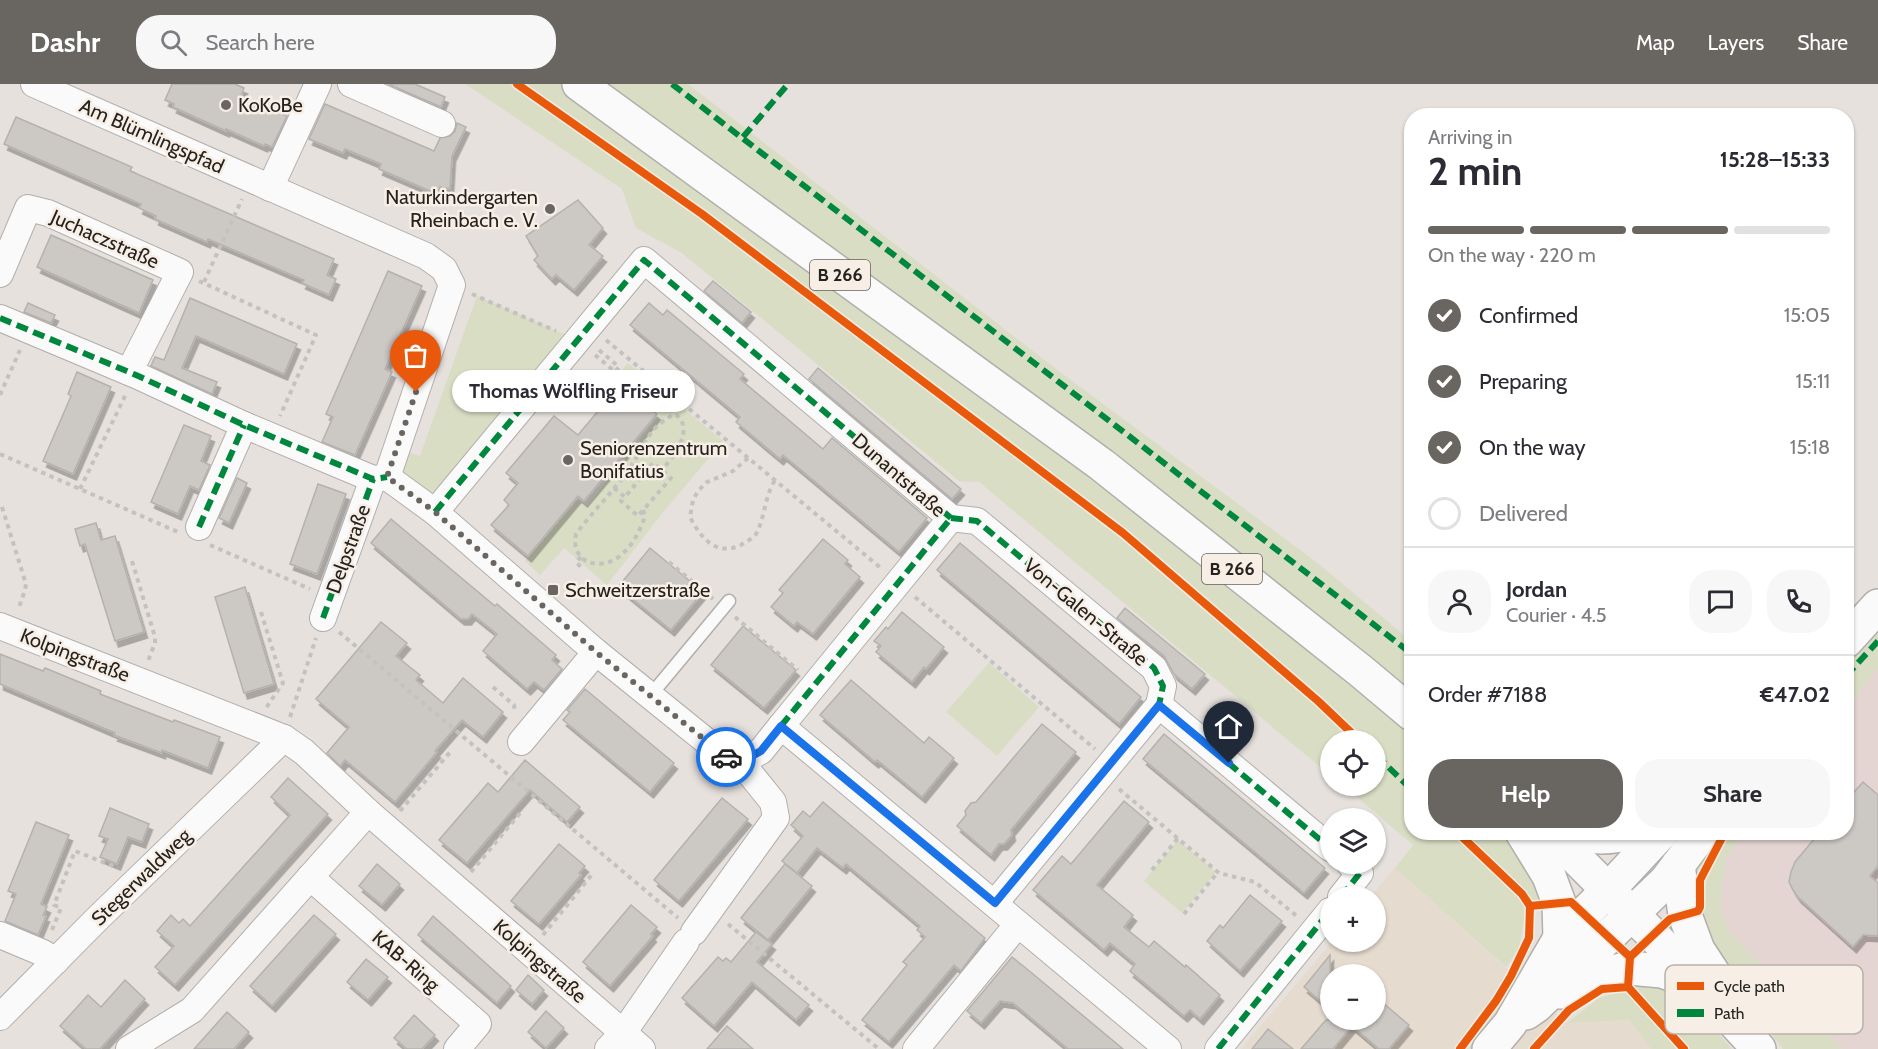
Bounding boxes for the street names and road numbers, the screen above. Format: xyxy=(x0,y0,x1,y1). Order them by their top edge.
street label: Am Blümlingspfad xyxy=(76,93,228,179)
street label: Juchaczstraße xyxy=(46,204,163,274)
road number: B 266 xyxy=(810,260,870,290)
street label: Dunantstraße xyxy=(847,428,951,522)
street label: Delpstraße xyxy=(321,501,375,597)
street label: Von-Galen-Straße xyxy=(1019,553,1153,671)
road number: B 266 xyxy=(1202,554,1262,584)
street label: Kolpingstraße xyxy=(17,623,133,687)
street label: Stegerwaldweg xyxy=(86,823,197,930)
street label: Kolpingstraße xyxy=(489,914,591,1008)
street label: KAB-Ring xyxy=(367,925,445,997)

